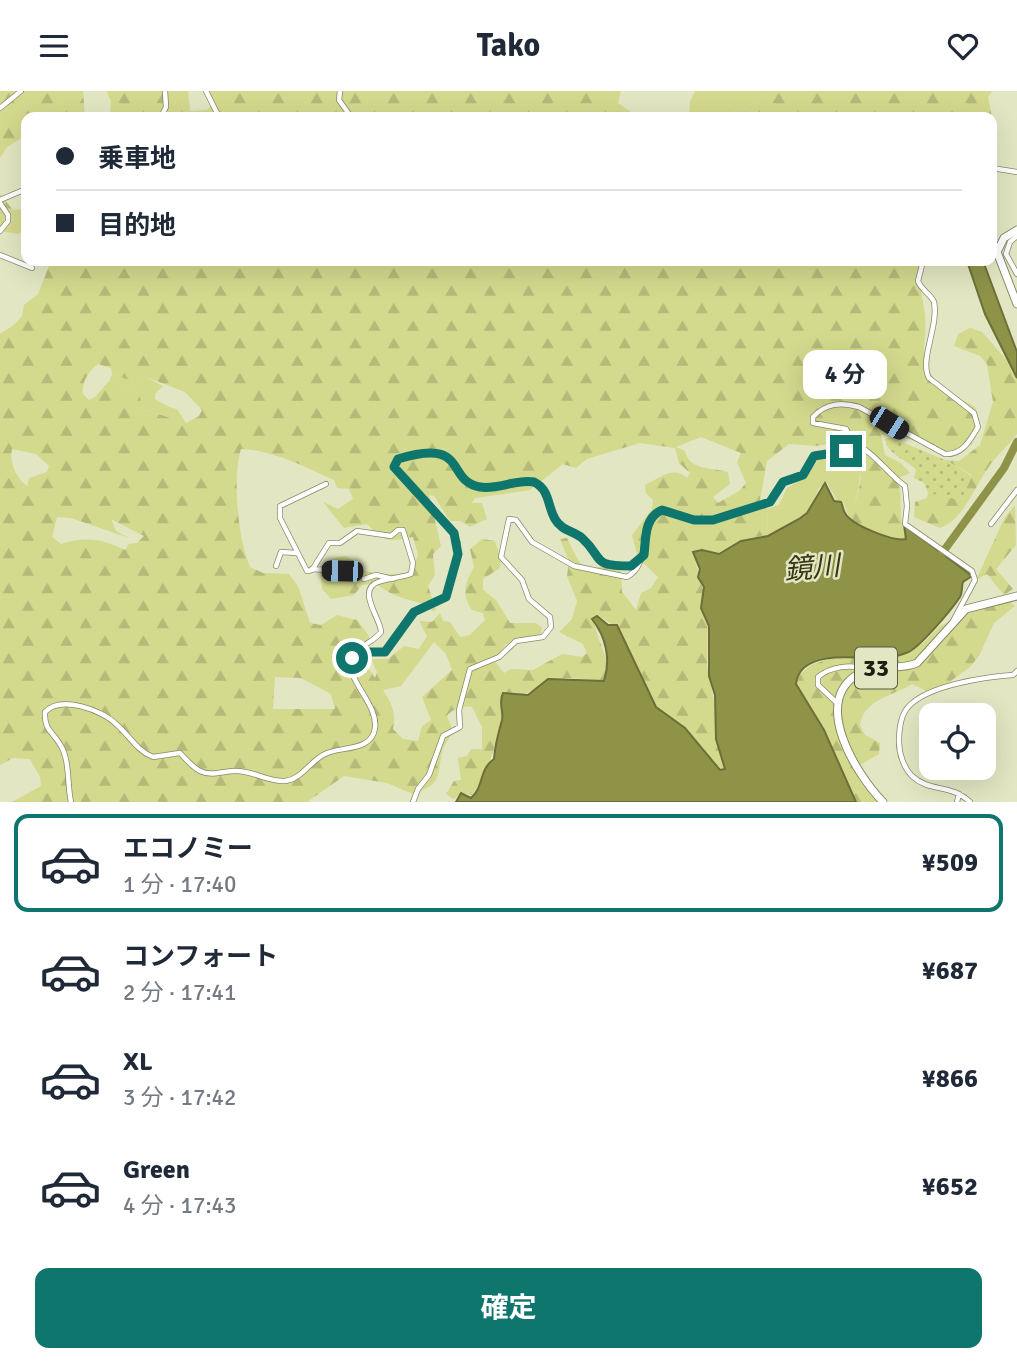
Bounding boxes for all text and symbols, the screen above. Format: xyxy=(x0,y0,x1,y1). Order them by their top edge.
text: Tako xyxy=(477,26,540,65)
icon: menu xyxy=(35,27,73,65)
icon: heart xyxy=(944,27,982,65)
text: 乗車地 xyxy=(98,143,176,175)
text: 目的地 xyxy=(98,210,176,242)
callout: 4 分 xyxy=(804,349,888,399)
text: 4 分 xyxy=(825,360,865,389)
car xyxy=(866,403,913,443)
route end xyxy=(830,435,862,467)
water label: 鏡川 xyxy=(783,548,844,587)
car xyxy=(321,560,364,582)
route start xyxy=(336,642,368,674)
road number: 33 xyxy=(855,647,897,689)
map controls xyxy=(919,703,996,780)
button: locate xyxy=(919,703,996,780)
icon: car xyxy=(39,832,102,895)
text: エコノミー xyxy=(123,833,253,865)
text: ¥509 xyxy=(922,847,978,879)
text: 1 分 · 17:40 xyxy=(123,870,236,899)
icon: car xyxy=(39,940,102,1003)
text: コンフォート xyxy=(123,941,278,973)
text: ¥687 xyxy=(922,955,978,987)
text: 2 分 · 17:41 xyxy=(123,978,236,1007)
text: XL xyxy=(123,1046,153,1078)
icon: car xyxy=(39,1048,102,1111)
text: ¥866 xyxy=(922,1063,978,1095)
text: 3 分 · 17:42 xyxy=(123,1083,236,1112)
text: Green xyxy=(123,1154,190,1186)
icon: car xyxy=(39,1156,102,1219)
text: ¥652 xyxy=(922,1171,978,1203)
text: 4 分 · 17:43 xyxy=(123,1191,236,1220)
button: 確定 xyxy=(35,1268,982,1348)

